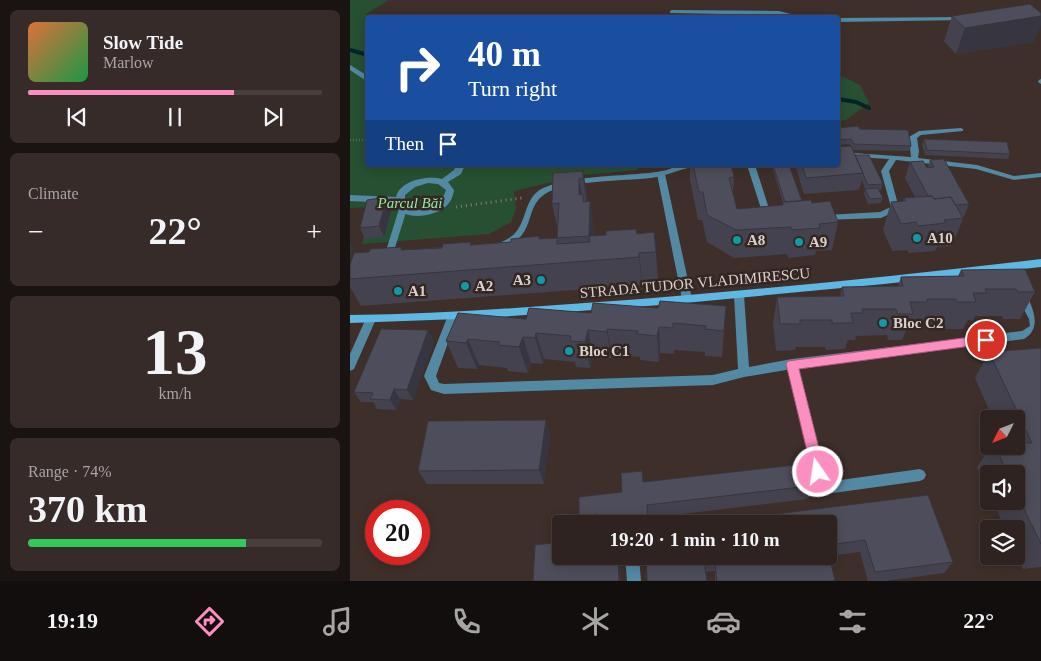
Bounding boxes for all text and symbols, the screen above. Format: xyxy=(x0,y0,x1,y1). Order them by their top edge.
text: Slow Tide xyxy=(103,32,183,53)
icon: right xyxy=(385,35,450,100)
text: 40 m xyxy=(468,35,541,74)
text: Marlow xyxy=(103,54,154,71)
text: Turn right xyxy=(468,76,557,101)
icon: previous xyxy=(63,103,91,131)
icon: pause xyxy=(161,103,189,131)
icon: next xyxy=(259,103,287,131)
icon: arrive xyxy=(434,130,462,158)
text: Then xyxy=(385,133,424,154)
text: Climate xyxy=(28,185,79,202)
park label: Parcul Băi xyxy=(377,195,442,211)
text: 22° xyxy=(148,210,202,252)
text: − xyxy=(28,216,44,247)
text: + xyxy=(306,216,322,247)
place label: A10 xyxy=(927,230,953,246)
place label: A8 xyxy=(747,232,765,248)
marker: A10 xyxy=(911,232,923,244)
marker: A8 xyxy=(731,234,743,246)
place label: A9 xyxy=(809,234,827,250)
marker: A9 xyxy=(793,236,805,248)
street label: STRADA TUDOR VLADIMIRESCU xyxy=(579,265,811,301)
place label: A3 xyxy=(513,272,531,288)
marker: A3 xyxy=(535,274,547,286)
place label: A2 xyxy=(475,278,493,294)
marker: A2 xyxy=(459,280,471,292)
place label: A1 xyxy=(408,283,426,299)
marker: A1 xyxy=(392,285,404,297)
place label: Bloc C2 xyxy=(893,315,943,331)
text: 13 xyxy=(143,316,208,388)
marker: Bloc C2 xyxy=(877,317,889,329)
pin xyxy=(965,319,1007,361)
icon: arrive xyxy=(972,326,1000,354)
place label: Bloc C1 xyxy=(579,343,629,359)
marker: Bloc C1 xyxy=(563,345,575,357)
text: km/h xyxy=(159,385,191,402)
north arrow xyxy=(980,410,1025,455)
map controls xyxy=(980,410,1025,565)
position arrow xyxy=(791,445,843,497)
text: Range · 74% xyxy=(28,463,112,480)
button: sound xyxy=(980,465,1025,510)
text: 370 km xyxy=(28,488,147,530)
speed limit sign: 20 xyxy=(365,500,430,565)
button: layers xyxy=(980,520,1025,565)
text: 19:20 · 1 min · 110 m xyxy=(610,529,779,550)
icon: directions xyxy=(192,604,227,639)
icon: music xyxy=(320,604,355,639)
icon: phone xyxy=(449,604,484,639)
icon: climate xyxy=(578,604,613,639)
icon: car xyxy=(706,604,741,639)
icon: filters xyxy=(835,604,870,639)
text: 19:19 xyxy=(47,608,98,633)
text: 22° xyxy=(963,608,994,633)

